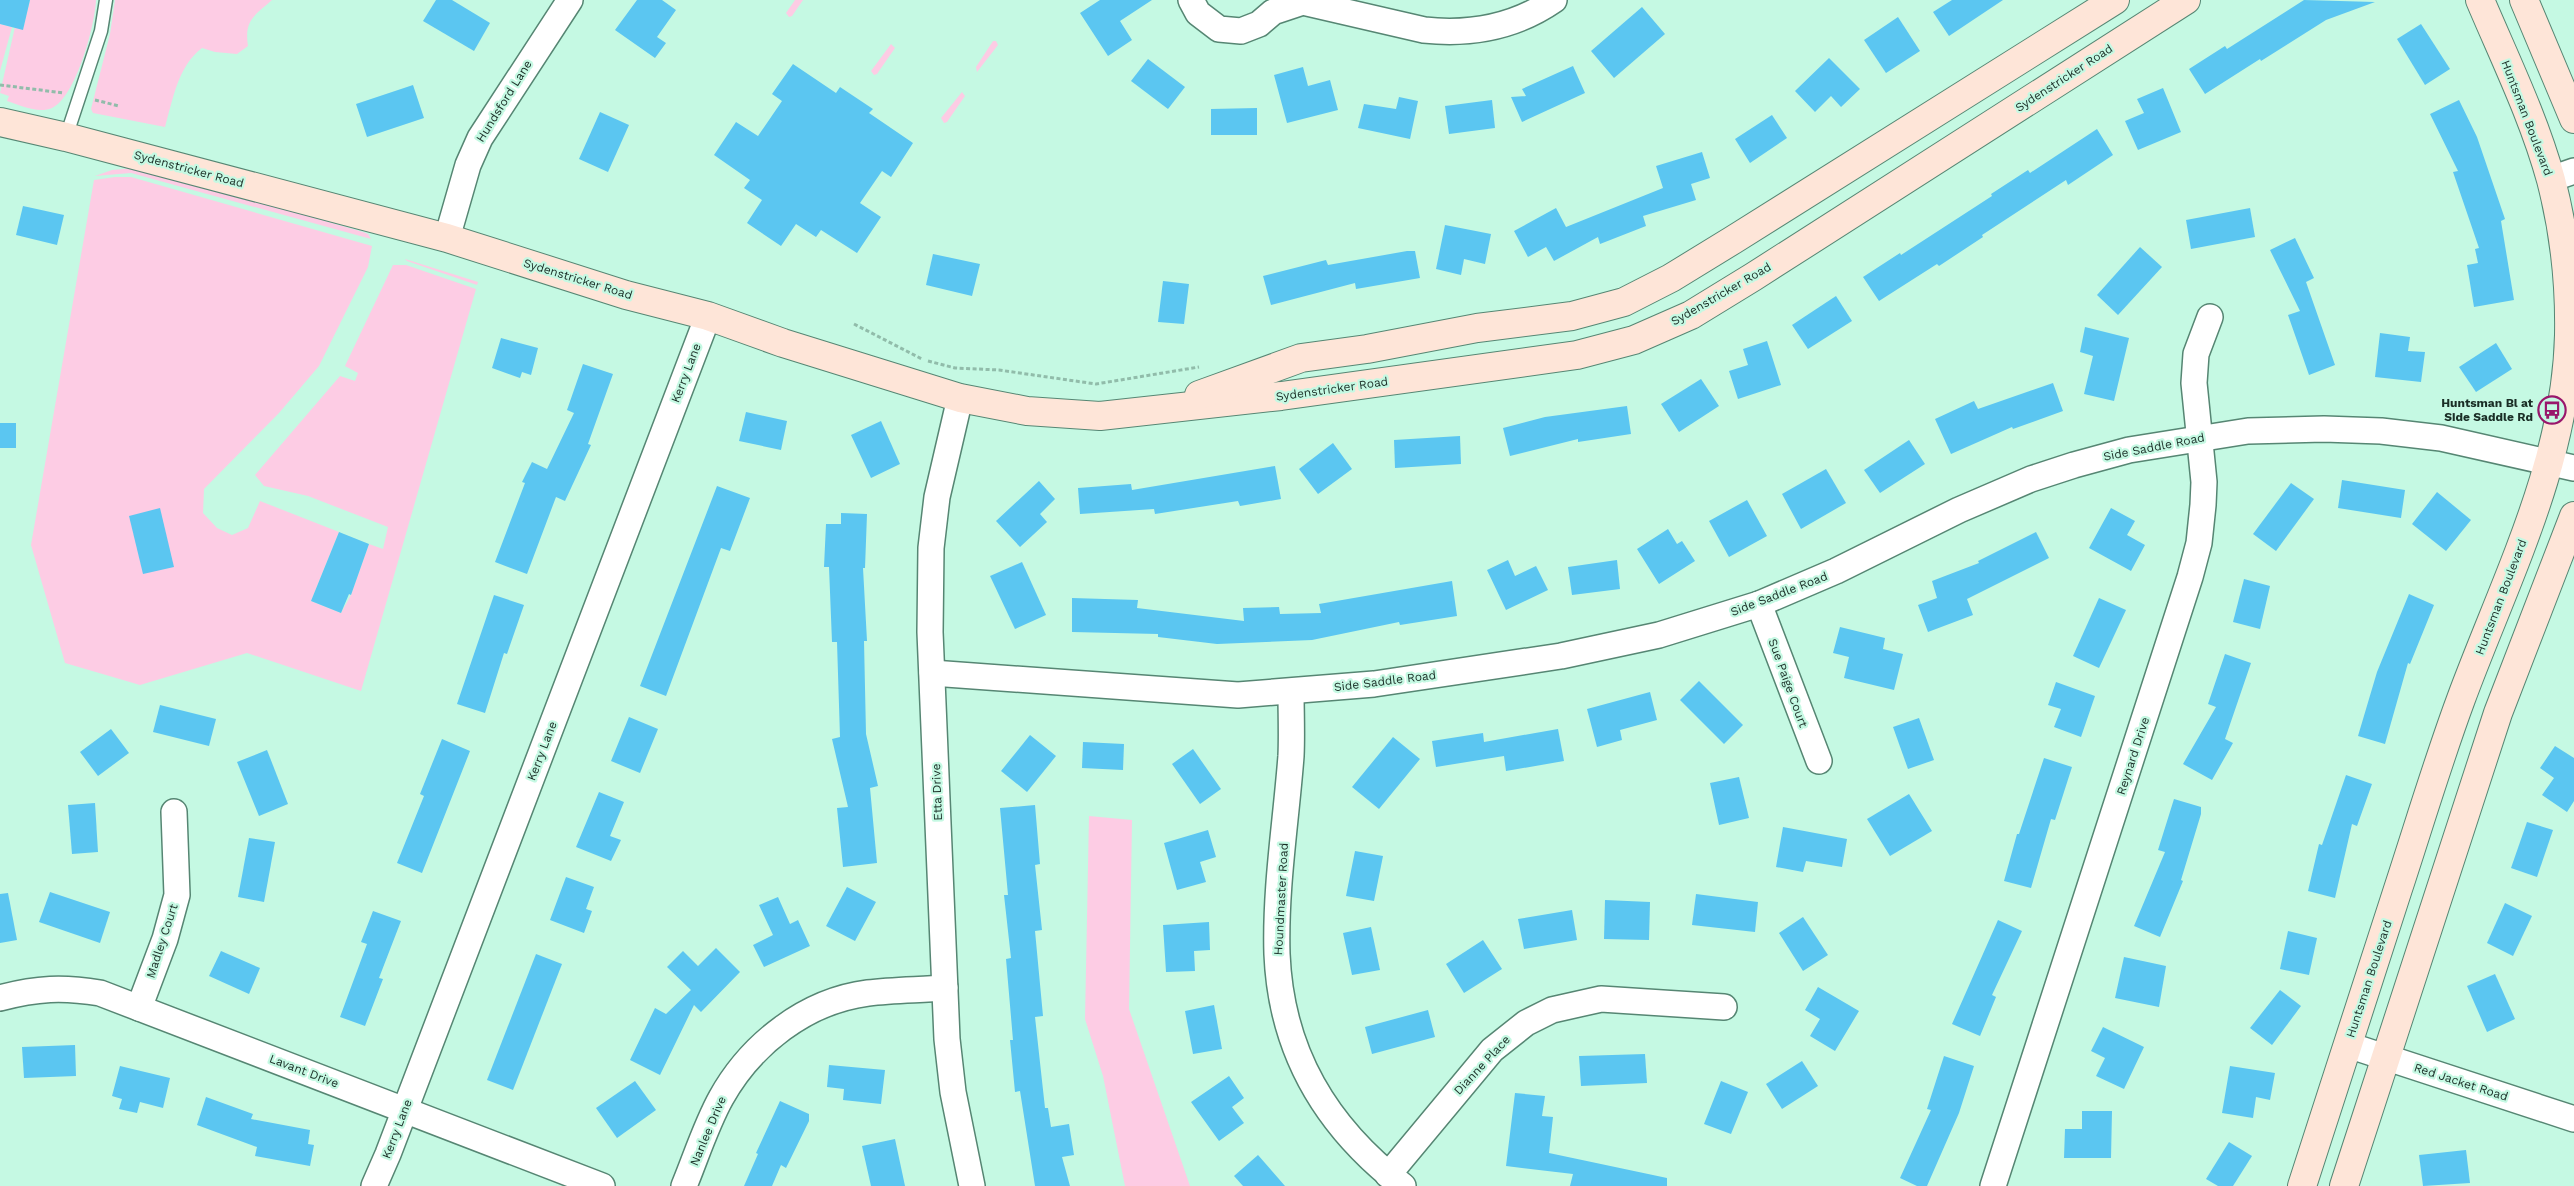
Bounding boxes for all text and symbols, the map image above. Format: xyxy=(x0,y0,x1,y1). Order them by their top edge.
street label: Sydenstricker Road xyxy=(2013,41,2115,115)
street label: Hundsford Lane xyxy=(473,57,535,144)
street label: Huntsman Boulevard xyxy=(2499,58,2555,178)
street label: Sydenstricker Road xyxy=(133,148,245,190)
street label: Sydenstricker Road xyxy=(522,256,634,302)
street label: Sydenstricker Road xyxy=(1669,260,1773,328)
street label: Kerry Lane xyxy=(668,341,704,405)
street label: Sydenstricker Road xyxy=(1275,374,1389,404)
bus stop icon: Huntsman Bl at Side Saddle Rd xyxy=(2537,395,2567,425)
place label: Huntsman Bl at Side Saddle Rd xyxy=(2441,396,2534,424)
street label: Side Saddle Road xyxy=(2102,430,2206,464)
street label: Huntsman Boulevard xyxy=(2473,537,2529,657)
street label: Side Saddle Road xyxy=(1729,569,1829,619)
street label: Sue Paige Court xyxy=(1765,637,1811,729)
street label: Side Saddle Road xyxy=(1333,668,1437,694)
street label: Reynard Drive xyxy=(2114,715,2152,797)
street label: Kerry Lane xyxy=(524,719,560,783)
street label: Etta Drive xyxy=(929,763,945,821)
street label: Houndmaster Road xyxy=(1271,842,1291,956)
street label: Madley Court xyxy=(143,902,181,980)
street label: Huntsman Boulevard xyxy=(2343,919,2395,1039)
street label: Dianne Place xyxy=(1451,1032,1513,1098)
street label: Lavant Drive xyxy=(267,1051,341,1091)
street label: Red Jacket Road xyxy=(2412,1060,2510,1104)
street label: Nanlee Drive xyxy=(687,1094,729,1168)
street label: Kerry Lane xyxy=(379,1097,415,1161)

